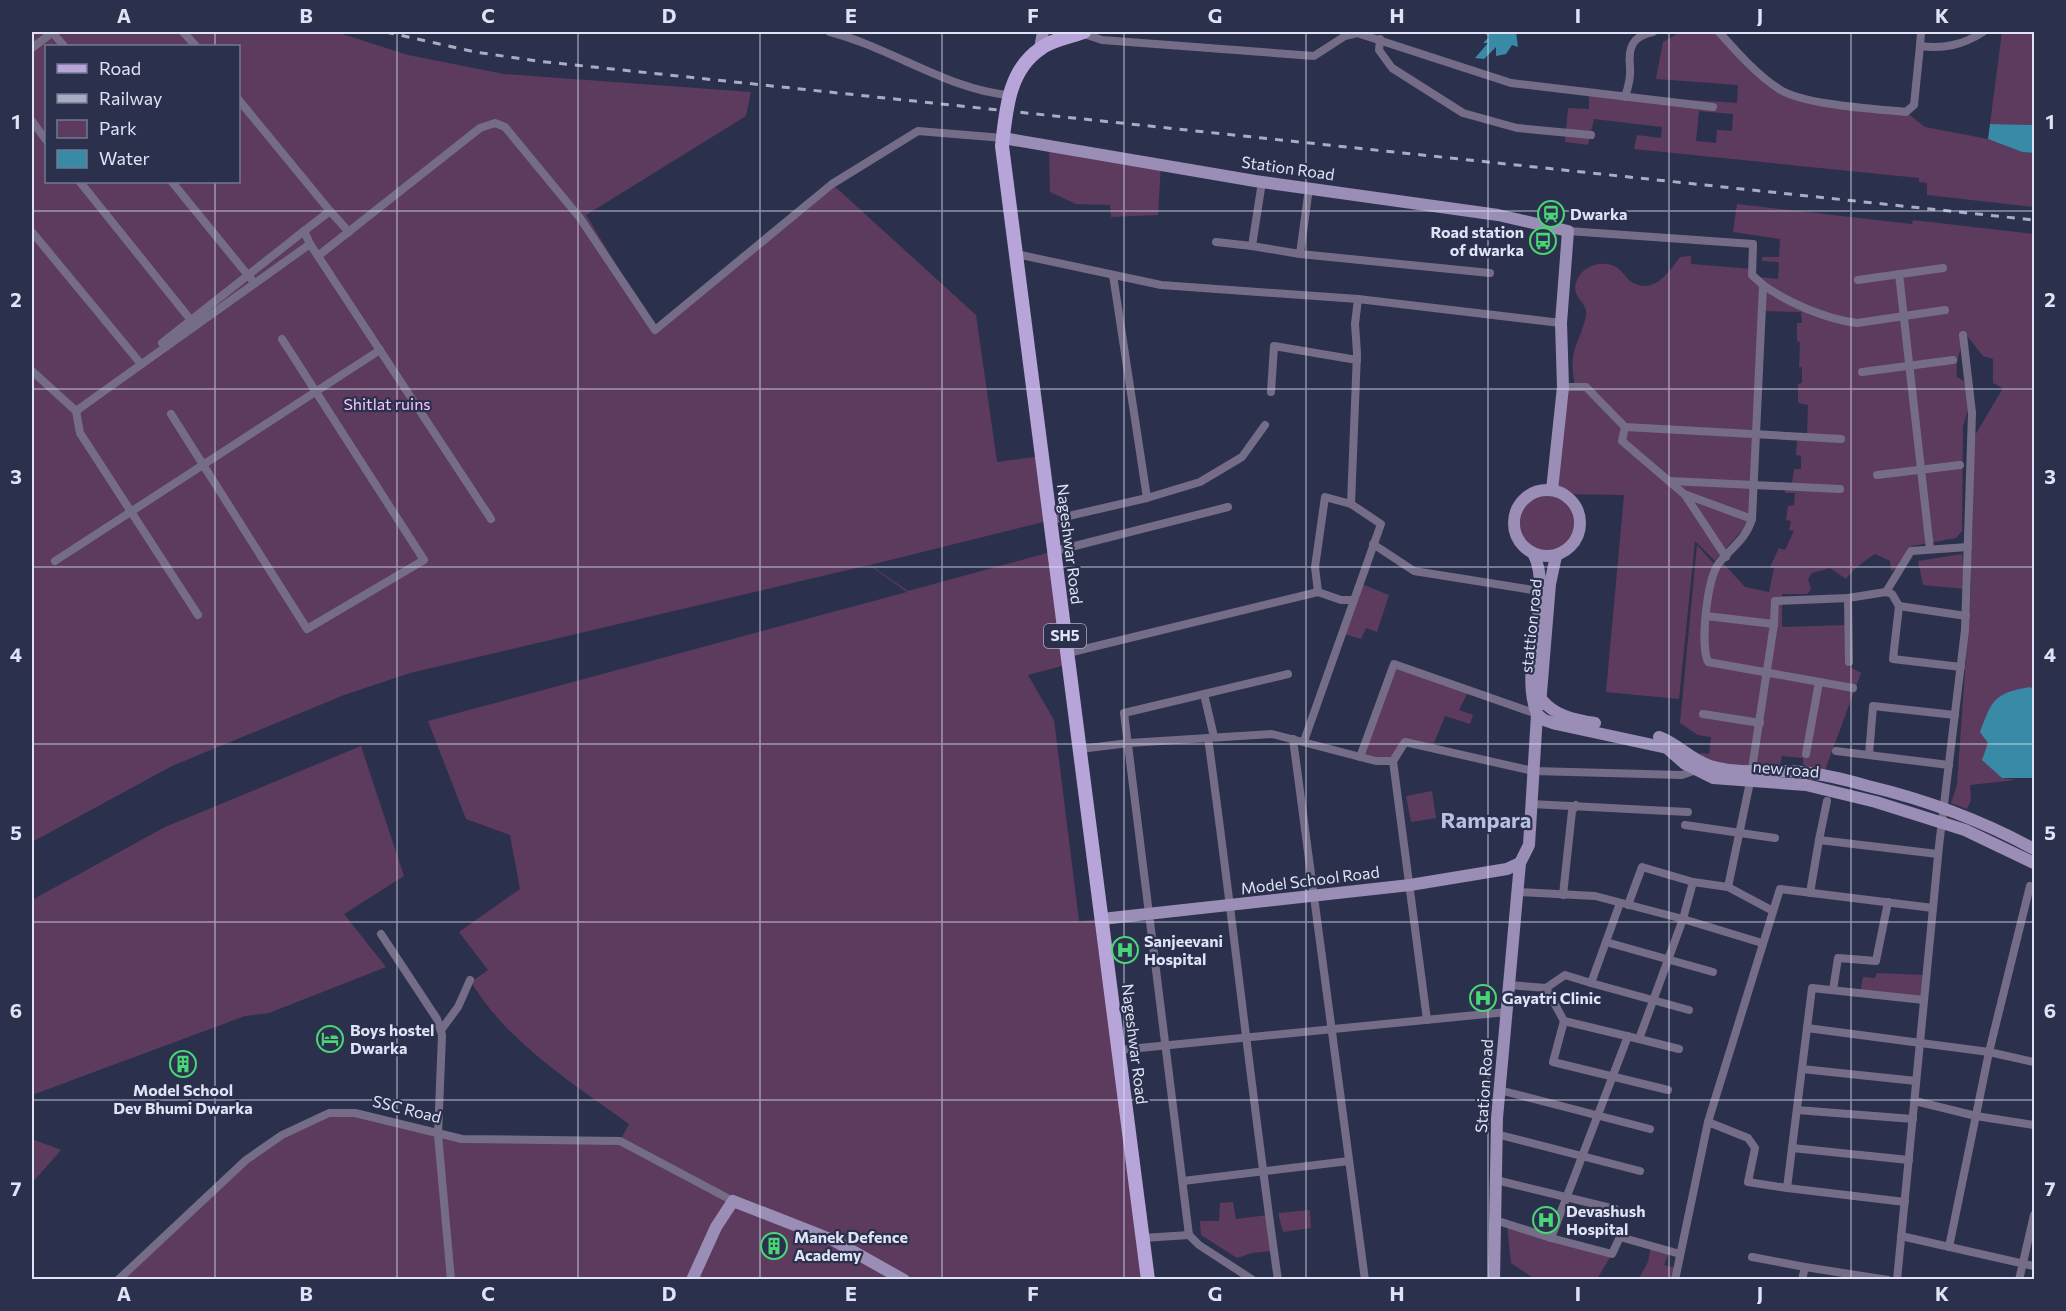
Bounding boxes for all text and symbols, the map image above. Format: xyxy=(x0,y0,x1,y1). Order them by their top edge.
text: A xyxy=(117,3,131,27)
text: B xyxy=(299,3,313,27)
text: C xyxy=(481,3,495,27)
text: D xyxy=(662,3,676,27)
text: E xyxy=(845,3,857,27)
text: F xyxy=(1027,3,1039,27)
text: G xyxy=(1208,3,1222,27)
text: H xyxy=(1390,3,1405,27)
text: I xyxy=(1575,3,1581,27)
text: J xyxy=(1757,3,1763,27)
text: K xyxy=(1935,3,1949,27)
legend xyxy=(45,45,240,183)
text: Road xyxy=(99,57,141,79)
text: Railway xyxy=(99,87,162,109)
text: 1 xyxy=(11,109,21,133)
text: 1 xyxy=(2045,109,2055,133)
text: Park xyxy=(99,117,137,139)
text: Water xyxy=(99,147,150,169)
street label: Station Road xyxy=(1240,152,1336,183)
station icon: Dwarka xyxy=(1536,199,1566,229)
place label: Dwarka xyxy=(1570,204,1628,223)
place label: Road station of dwarka xyxy=(1431,222,1524,259)
bus stop icon: Road station of dwarka xyxy=(1528,226,1558,256)
text: 2 xyxy=(10,287,22,311)
text: 2 xyxy=(2044,287,2056,311)
park label: Shitlat ruins xyxy=(343,394,431,413)
text: 3 xyxy=(10,464,22,488)
text: 3 xyxy=(2044,464,2056,488)
street label: Nageshwar Road xyxy=(1054,482,1087,605)
street label: stattion road xyxy=(1516,578,1545,674)
road number: SH5 xyxy=(1044,624,1086,648)
text: 4 xyxy=(10,642,22,666)
text: 4 xyxy=(2044,642,2056,666)
street label: new road xyxy=(1752,756,1820,781)
district label: Rampara xyxy=(1441,806,1531,833)
text: 5 xyxy=(10,820,22,844)
text: 5 xyxy=(2044,820,2056,844)
street label: Model School Road xyxy=(1239,862,1380,897)
place label: Sanjeevani Hospital xyxy=(1144,931,1223,968)
hospital icon: Sanjeevani Hospital xyxy=(1110,935,1140,965)
street label: Nageshwar Road xyxy=(1119,982,1152,1105)
hospital icon: Gayatri Clinic xyxy=(1468,983,1498,1013)
place label: Gayatri Clinic xyxy=(1502,988,1601,1007)
text: 6 xyxy=(10,998,22,1022)
text: 6 xyxy=(2044,998,2056,1022)
place label: Boys hostel Dwarka xyxy=(350,1020,434,1057)
hotel icon: Boys hostel Dwarka xyxy=(315,1024,345,1054)
street label: Station Road xyxy=(1471,1038,1496,1134)
building icon: Model School Dev Bhumi Dwarka xyxy=(168,1049,198,1079)
place label: Model School Dev Bhumi Dwarka xyxy=(113,1080,253,1117)
street label: SSC Road xyxy=(371,1091,443,1126)
text: 7 xyxy=(11,1176,22,1200)
text: 7 xyxy=(2045,1176,2056,1200)
place label: Devashush Hospital xyxy=(1566,1201,1645,1238)
hospital icon: Devashush Hospital xyxy=(1531,1205,1561,1235)
place label: Manek Defence Academy xyxy=(794,1227,908,1264)
building icon: Manek Defence Academy xyxy=(759,1231,789,1261)
text: A xyxy=(117,1281,131,1305)
text: B xyxy=(299,1281,313,1305)
text: C xyxy=(481,1281,495,1305)
text: D xyxy=(662,1281,676,1305)
text: E xyxy=(845,1281,857,1305)
text: F xyxy=(1027,1281,1039,1305)
text: G xyxy=(1208,1281,1222,1305)
text: H xyxy=(1390,1281,1405,1305)
text: I xyxy=(1575,1281,1581,1305)
text: J xyxy=(1757,1281,1763,1305)
text: K xyxy=(1935,1281,1949,1305)

